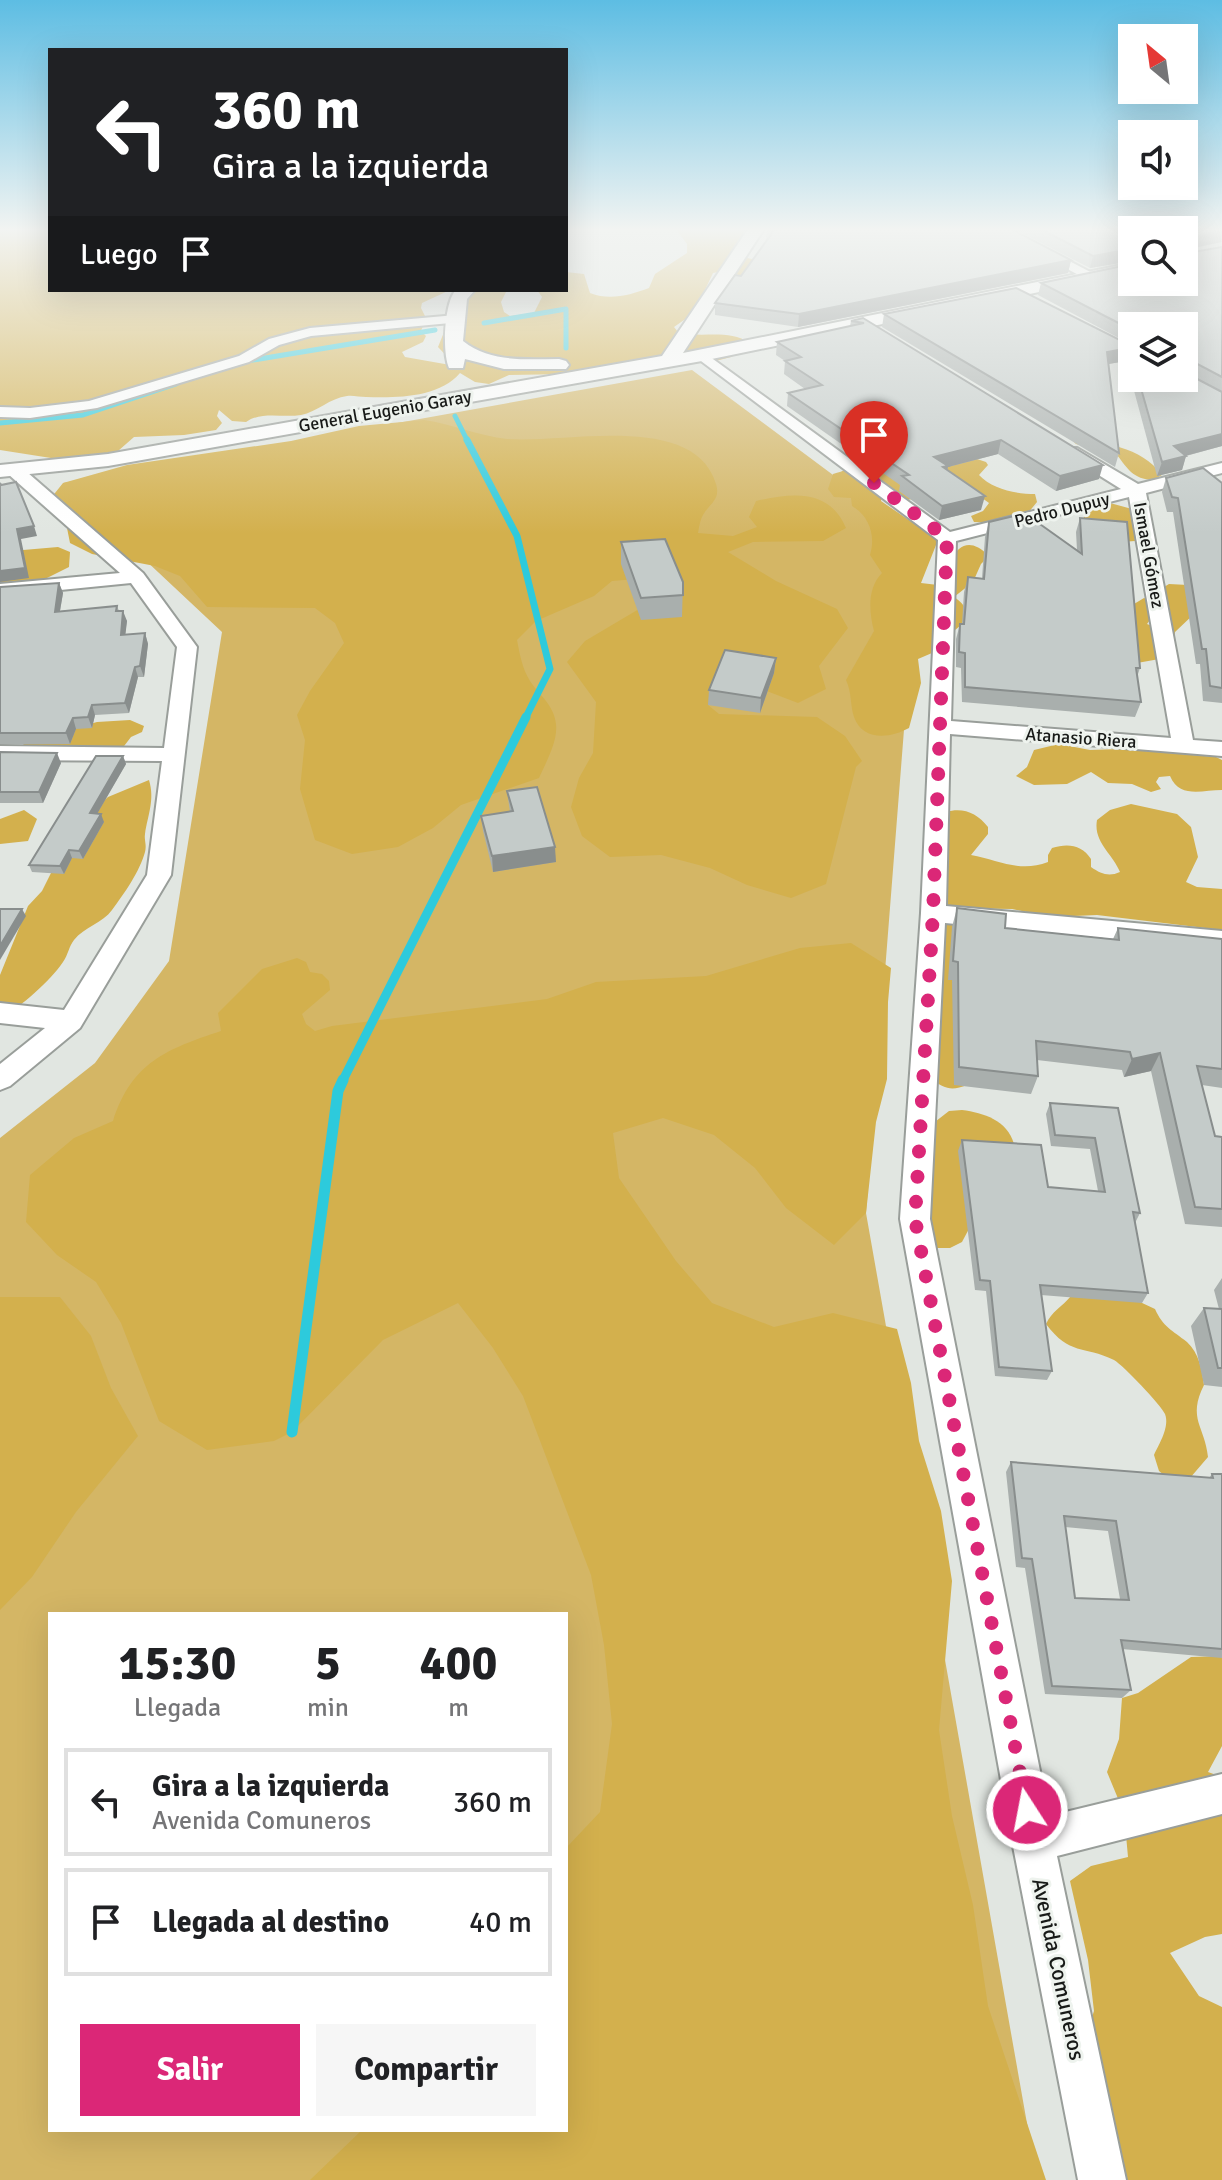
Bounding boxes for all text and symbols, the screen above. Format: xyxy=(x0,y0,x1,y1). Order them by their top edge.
north arrow xyxy=(1118,24,1198,104)
map controls xyxy=(1118,24,1198,392)
text: 360 m xyxy=(212,75,360,144)
icon: left xyxy=(80,80,184,184)
button: sound xyxy=(1118,120,1198,200)
text: Gira a la izquierda xyxy=(212,144,489,189)
button: search xyxy=(1118,216,1198,296)
icon: arrive xyxy=(174,232,218,276)
text: Luego xyxy=(80,236,158,273)
button: layers xyxy=(1118,312,1198,392)
street label: General Eugenio Garay xyxy=(297,385,474,437)
pin xyxy=(840,401,908,483)
icon: arrive xyxy=(852,413,896,457)
street label: Pedro Dupuy xyxy=(1012,487,1112,532)
street label: Ismael Gómez xyxy=(1129,500,1169,610)
street label: Atanasio Riera xyxy=(1025,723,1137,753)
text: 15:30 xyxy=(119,1634,236,1693)
text: 5 xyxy=(315,1634,341,1693)
text: 400 xyxy=(420,1634,497,1693)
text: Llegada xyxy=(134,1692,221,1724)
text: min xyxy=(307,1692,349,1724)
text: m xyxy=(448,1692,469,1724)
text: Gira a la izquierda xyxy=(152,1768,389,1805)
position arrow xyxy=(985,1768,1069,1852)
icon: left xyxy=(84,1780,128,1824)
text: 360 m xyxy=(453,1784,532,1821)
text: Avenida Comuneros xyxy=(152,1805,371,1837)
street label: Avenida Comuneros xyxy=(1026,1876,1091,2063)
icon: arrive xyxy=(84,1900,128,1944)
text: Llegada al destino xyxy=(152,1904,389,1941)
text: 40 m xyxy=(469,1904,532,1941)
button: Salir xyxy=(80,2024,300,2116)
button: Compartir xyxy=(316,2024,536,2116)

